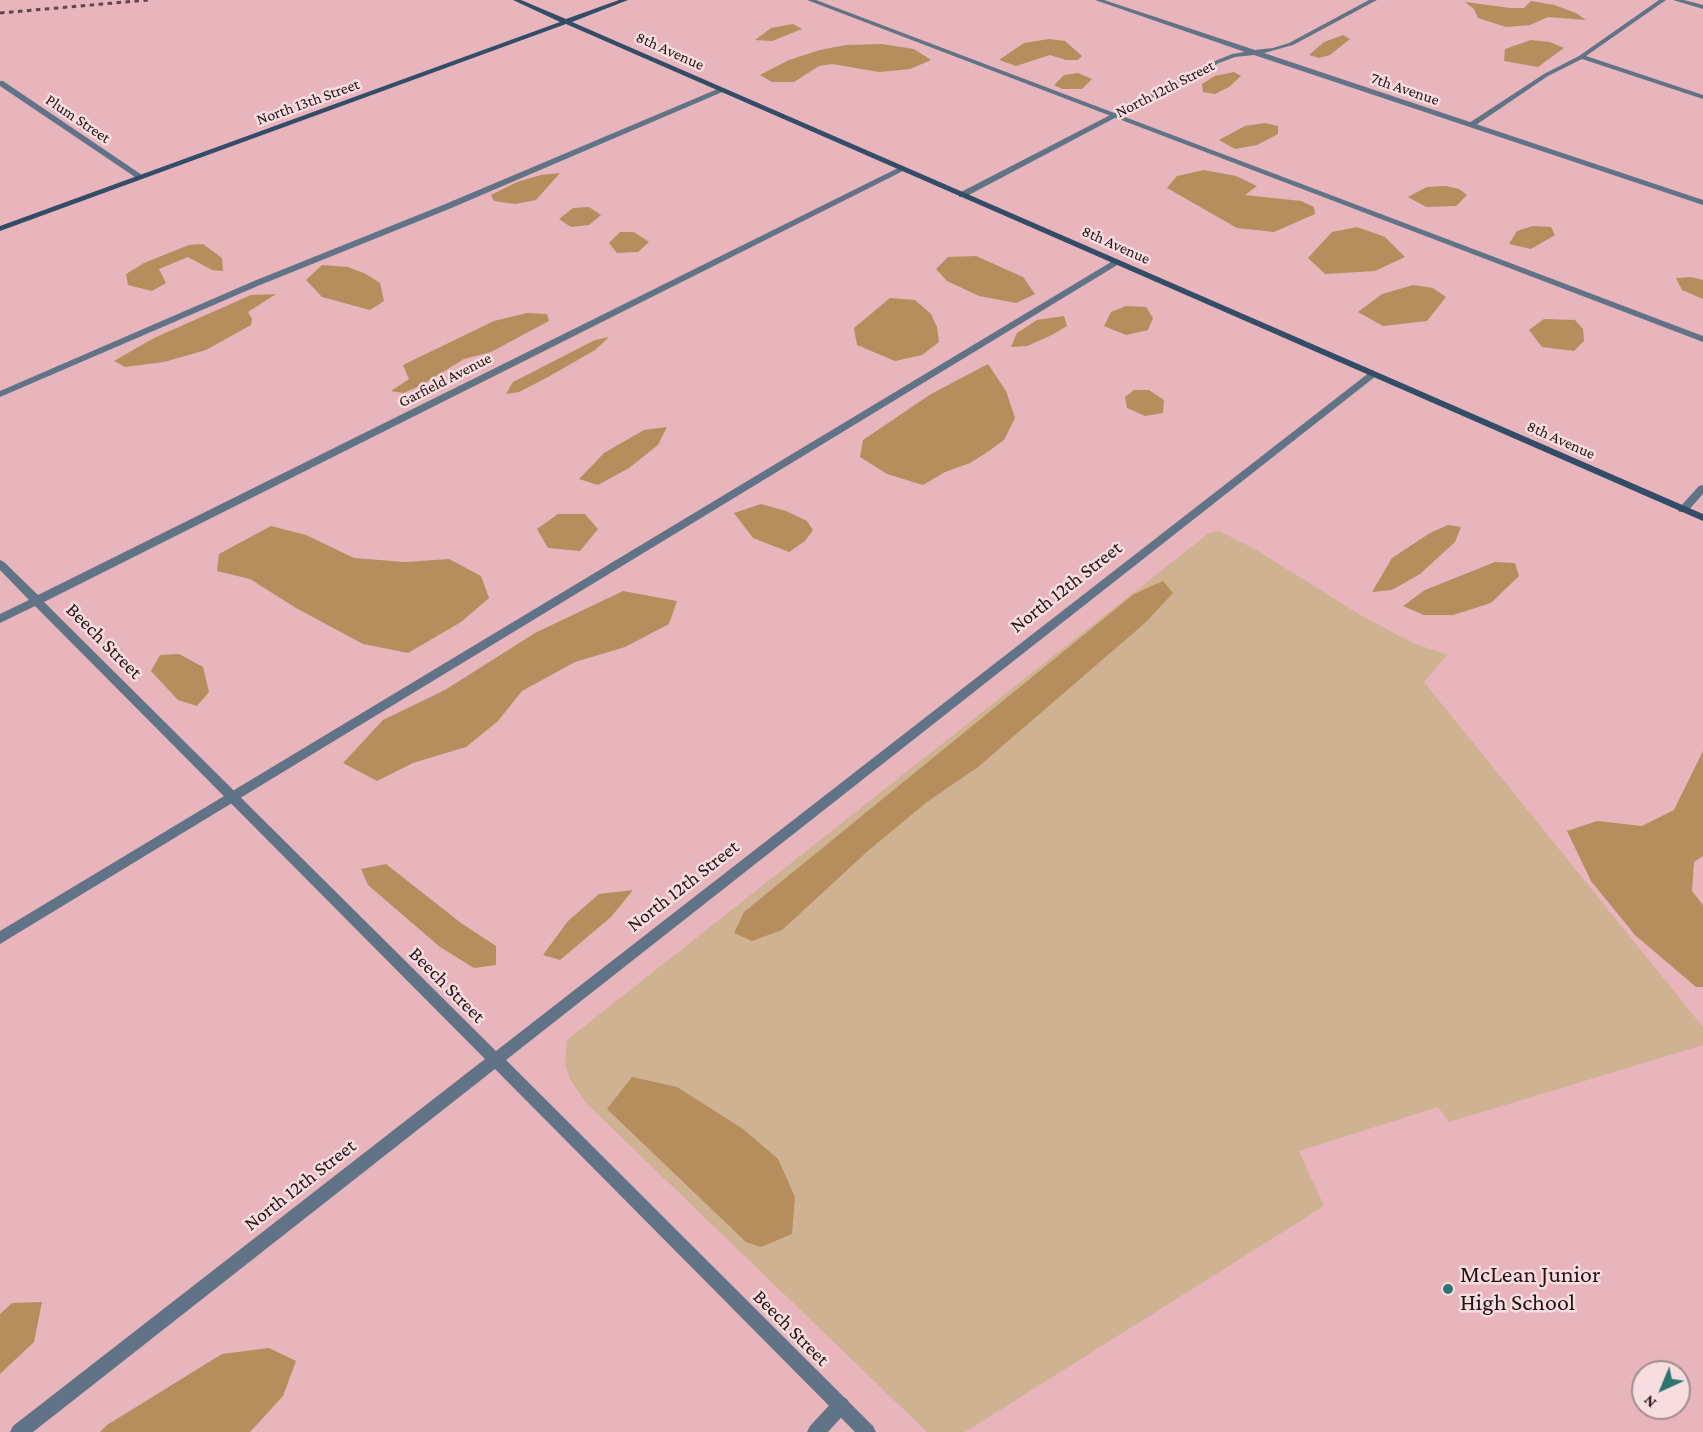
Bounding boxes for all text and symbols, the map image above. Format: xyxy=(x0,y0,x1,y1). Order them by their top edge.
street label: 8th Avenue xyxy=(633,27,707,75)
street label: North 12th Street xyxy=(1112,56,1218,122)
street label: 7th Avenue xyxy=(1368,68,1442,110)
street label: North 13th Street xyxy=(254,74,362,130)
street label: Plum Street xyxy=(42,90,114,148)
street label: 8th Avenue xyxy=(1079,221,1153,269)
street label: Garfield Avenue xyxy=(395,348,495,412)
street label: 8th Avenue xyxy=(1524,416,1598,464)
street label: North 12th Street xyxy=(1005,536,1127,638)
street label: Beech Street xyxy=(61,598,147,684)
street label: North 12th Street xyxy=(622,835,744,937)
street label: Beech Street xyxy=(404,942,490,1028)
street label: North 12th Street xyxy=(239,1134,361,1236)
place label: McLean Junior High School xyxy=(1460,1261,1600,1317)
marker: McLean Junior High School xyxy=(1441,1282,1455,1296)
street label: Beech Street xyxy=(748,1285,834,1371)
north arrow xyxy=(1631,1360,1691,1420)
text: N xyxy=(1640,1392,1659,1412)

